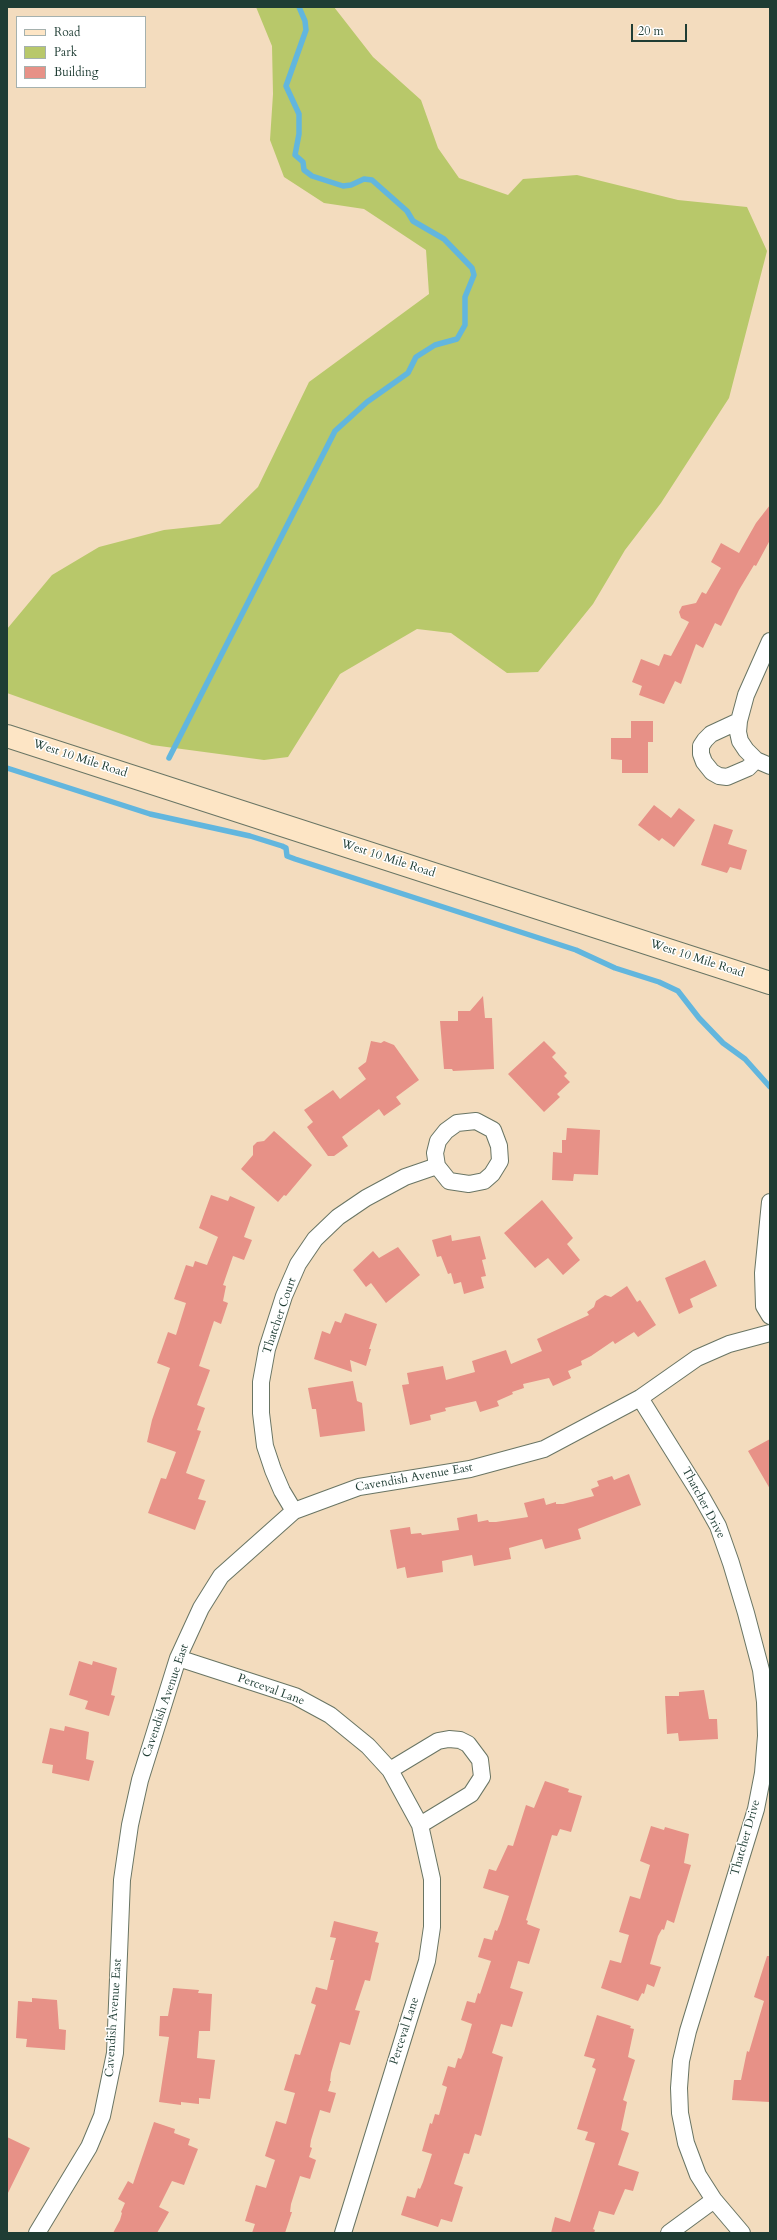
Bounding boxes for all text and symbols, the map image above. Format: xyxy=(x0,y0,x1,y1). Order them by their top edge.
legend xyxy=(16,16,146,88)
scale bar xyxy=(633,16,689,42)
text: 20 m xyxy=(638,23,664,39)
text: Road xyxy=(54,24,80,40)
text: Park xyxy=(54,44,77,60)
text: Building xyxy=(54,64,98,80)
street label: West 10 Mile Road xyxy=(31,737,129,781)
street label: West 10 Mile Road xyxy=(339,837,437,881)
street label: West 10 Mile Road xyxy=(648,937,746,981)
street label: Thatcher Court xyxy=(260,1276,300,1356)
street label: Cavendish Avenue East xyxy=(354,1461,474,1495)
street label: Thatcher Drive xyxy=(678,1465,728,1541)
street label: Cavendish Avenue East xyxy=(140,1642,192,1760)
street label: Perceval Lane xyxy=(236,1671,306,1709)
street label: Thatcher Drive xyxy=(728,1798,764,1878)
street label: Cavendish Avenue East xyxy=(103,1958,125,2078)
street label: Perceval Lane xyxy=(387,1995,423,2067)

